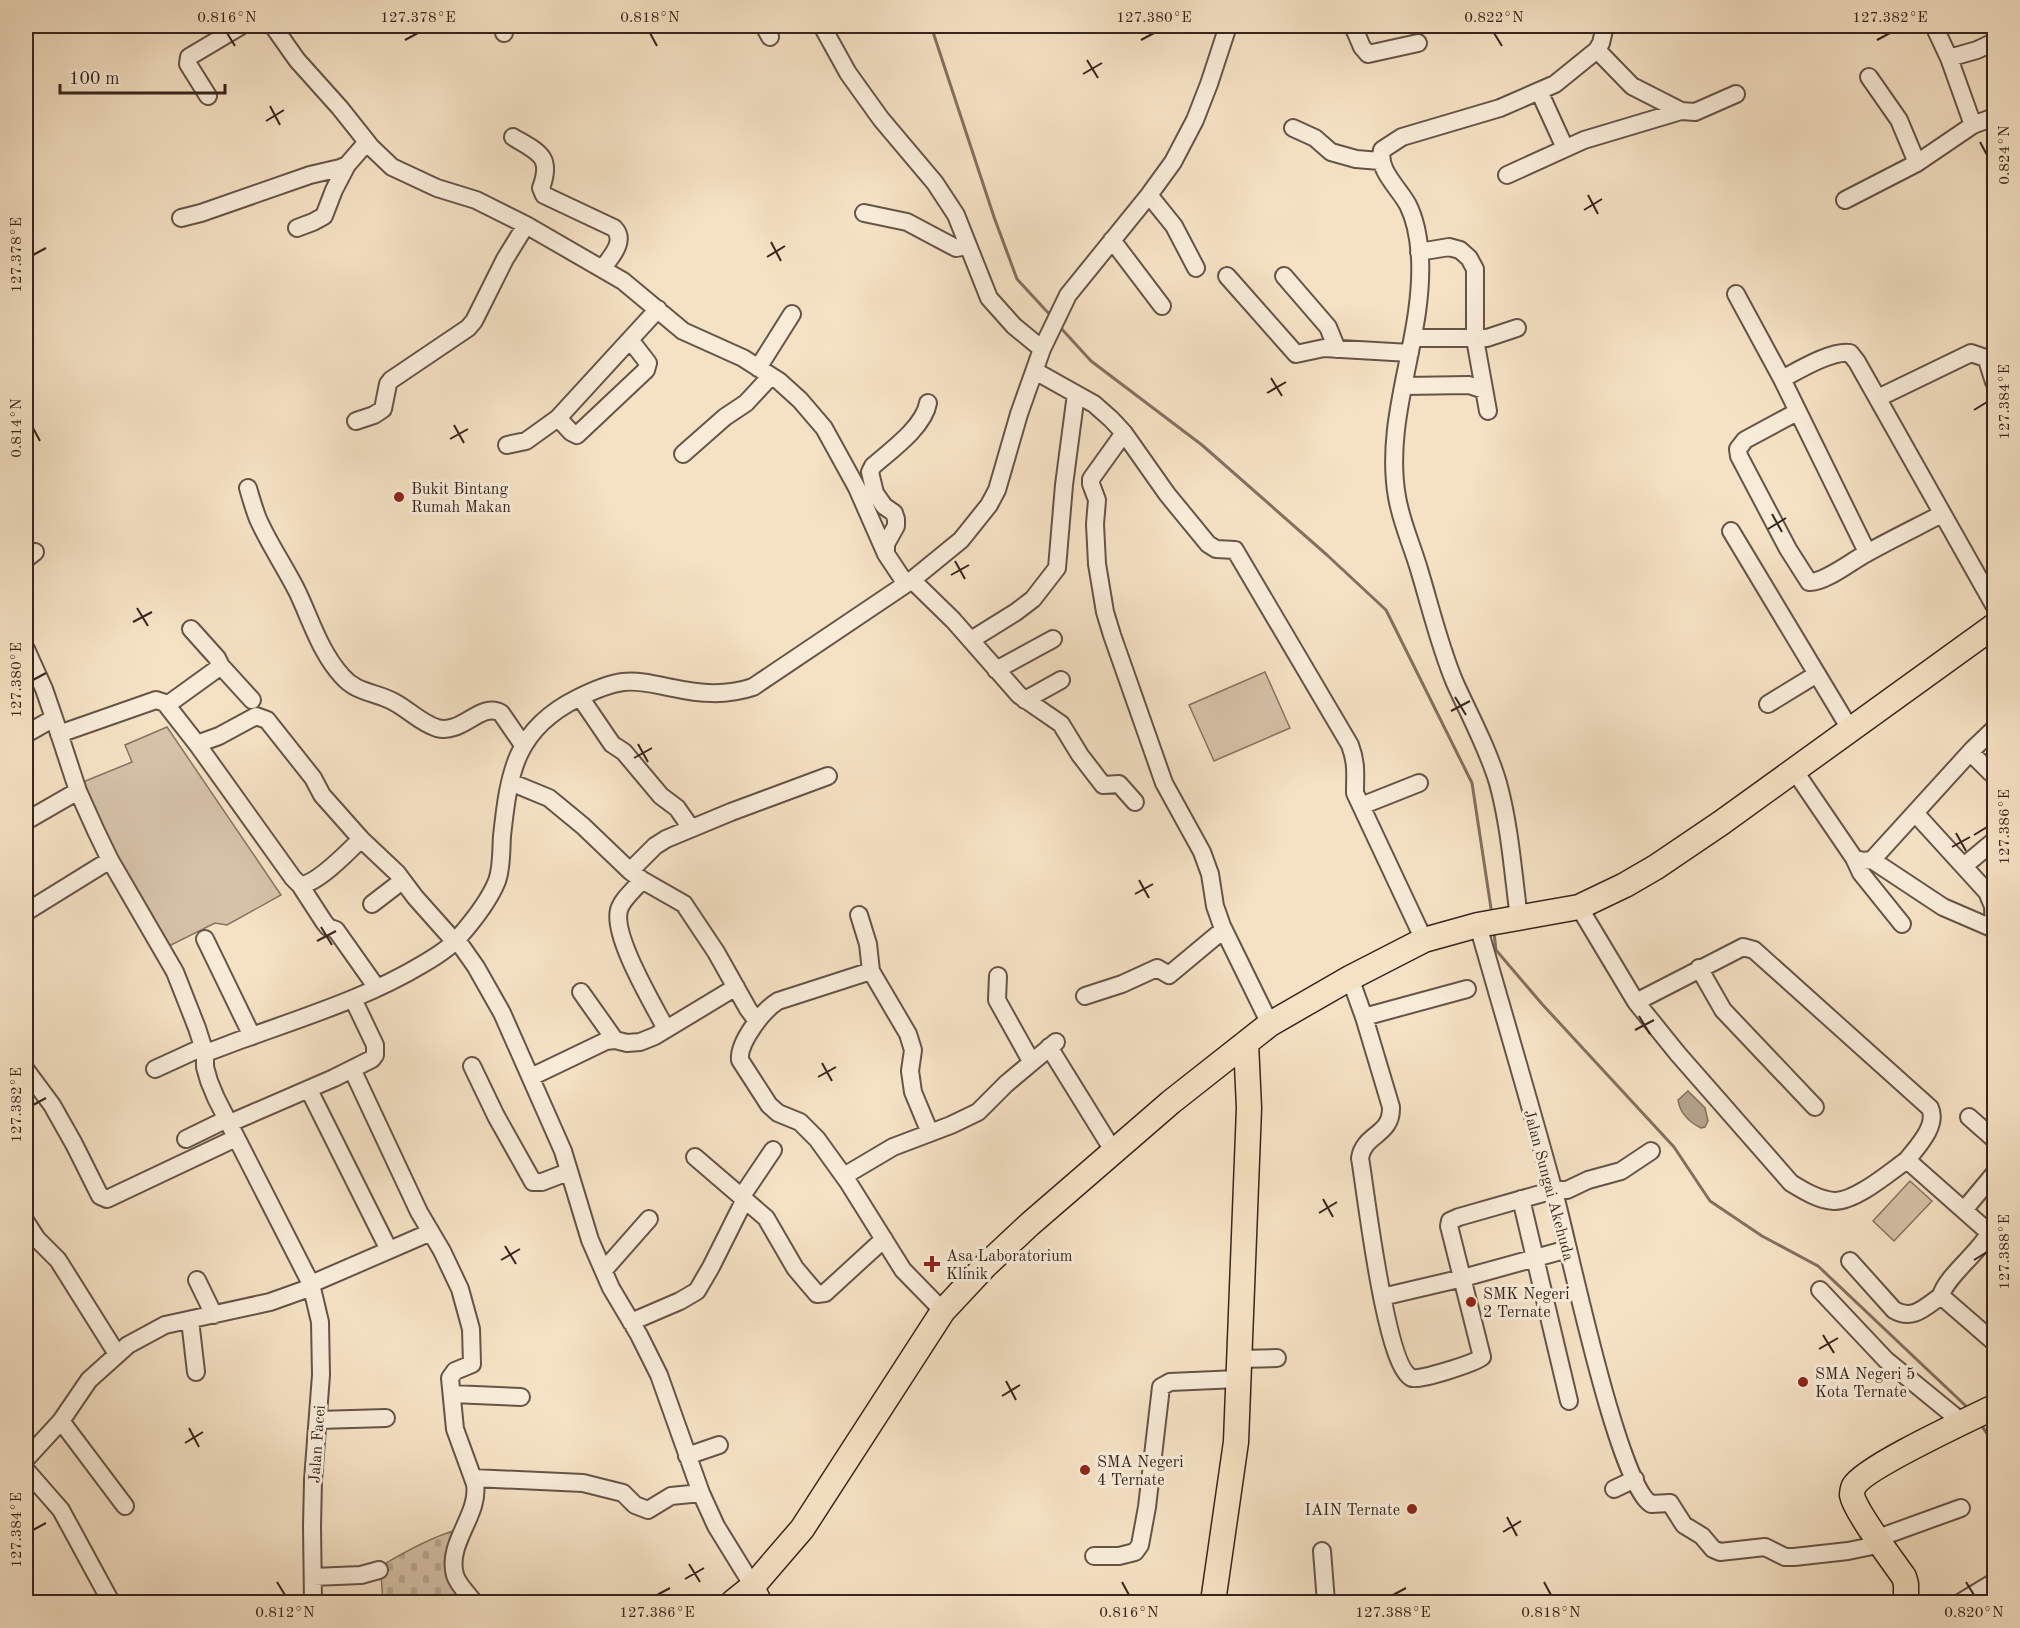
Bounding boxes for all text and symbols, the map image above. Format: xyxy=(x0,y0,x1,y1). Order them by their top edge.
text: 0.816°N xyxy=(197,11,257,26)
text: 127.378°E xyxy=(380,11,456,26)
text: 0.818°N xyxy=(620,11,680,26)
text: 127.380°E xyxy=(1116,11,1192,26)
text: 0.822°N xyxy=(1464,11,1524,26)
text: 127.382°E xyxy=(1852,11,1928,26)
scale bar xyxy=(60,57,225,95)
text: 100 m xyxy=(69,70,120,88)
text: 0.824°N xyxy=(1998,125,2013,185)
text: 127.378°E xyxy=(10,217,25,293)
text: 127.384°E xyxy=(1998,364,2013,440)
text: 0.814°N xyxy=(10,398,25,458)
place label: Bukit Bintang Rumah Makan xyxy=(411,482,511,516)
marker: Bukit Bintang Rumah Makan xyxy=(392,490,406,504)
text: 127.380°E xyxy=(10,642,25,718)
text: 127.386°E xyxy=(1998,789,2013,865)
text: 127.382°E xyxy=(10,1067,25,1143)
street label: Jalan Sungai Akehuda xyxy=(1520,1108,1576,1263)
text: 127.388°E xyxy=(1998,1214,2013,1290)
place label: Asa Laboratorium Klinik xyxy=(946,1249,1073,1283)
marker: Asa Laboratorium Klinik xyxy=(923,1255,941,1273)
place label: SMK Negeri 2 Ternate xyxy=(1483,1287,1569,1321)
marker: SMK Negeri 2 Ternate xyxy=(1464,1295,1478,1309)
place label: SMA Negeri 5 Kota Ternate xyxy=(1815,1367,1915,1401)
marker: SMA Negeri 5 Kota Ternate xyxy=(1796,1375,1810,1389)
street label: Jalan Facei xyxy=(307,1405,329,1484)
place label: SMA Negeri 4 Ternate xyxy=(1097,1455,1184,1489)
marker: SMA Negeri 4 Ternate xyxy=(1078,1463,1092,1477)
text: 127.384°E xyxy=(10,1492,25,1568)
marker: IAIN Ternate xyxy=(1405,1502,1419,1516)
place label: IAIN Ternate xyxy=(1305,1503,1400,1519)
text: 0.812°N xyxy=(255,1606,315,1621)
text: 127.386°E xyxy=(619,1606,695,1621)
text: 0.816°N xyxy=(1099,1606,1159,1621)
text: 127.388°E xyxy=(1355,1606,1431,1621)
text: 0.818°N xyxy=(1521,1606,1581,1621)
text: 0.820°N xyxy=(1944,1606,2004,1621)

